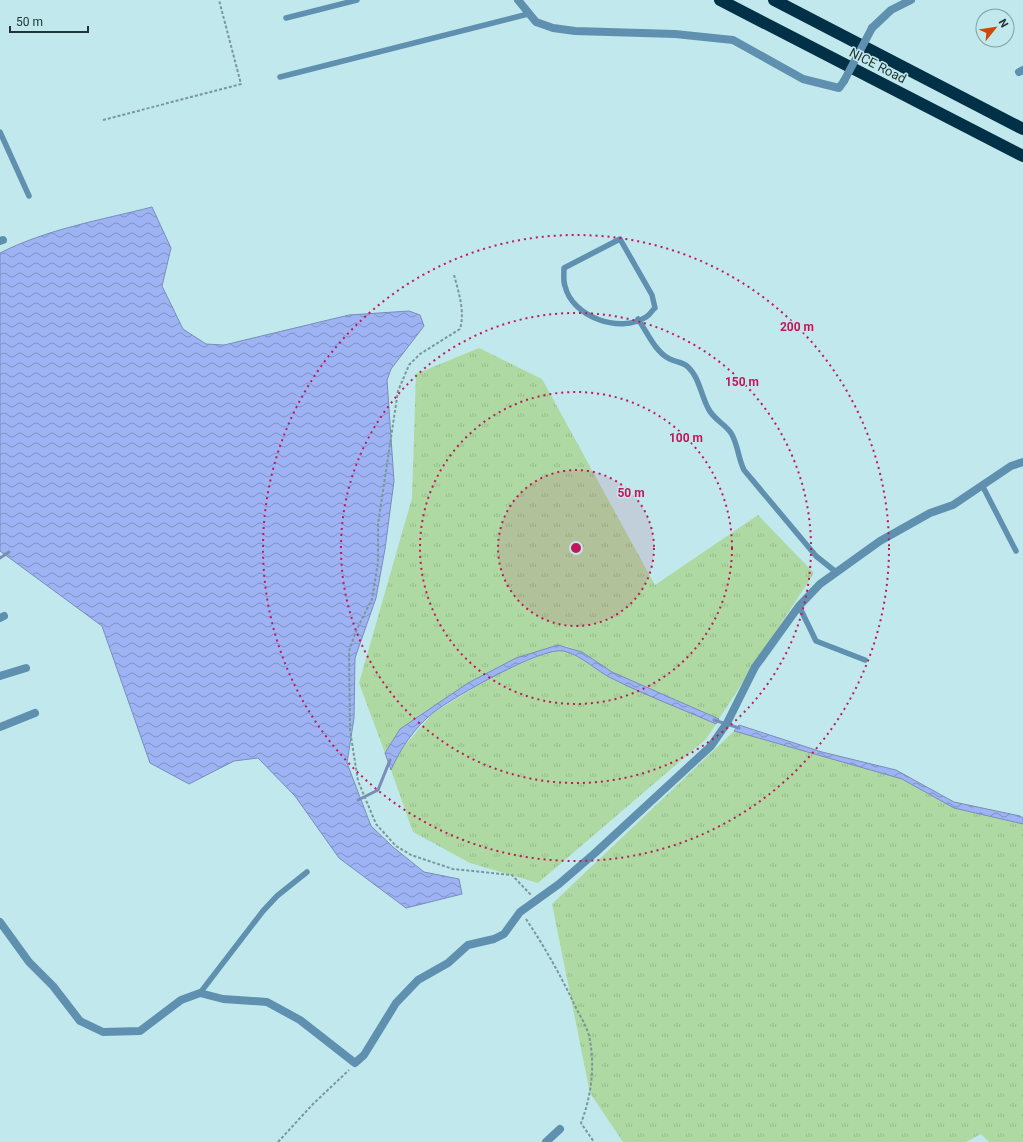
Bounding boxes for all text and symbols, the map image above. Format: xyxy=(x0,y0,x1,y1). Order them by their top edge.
scale bar xyxy=(10,8,88,34)
north arrow xyxy=(975,8,1015,48)
text: 50 m xyxy=(16,15,43,29)
text: N xyxy=(996,17,1011,30)
street label: NICE Road xyxy=(847,45,909,86)
text: 200 m xyxy=(780,320,814,334)
text: 150 m xyxy=(725,375,759,389)
text: 100 m xyxy=(669,431,703,445)
text: 50 m xyxy=(617,486,645,500)
centre of rings xyxy=(569,541,583,555)

